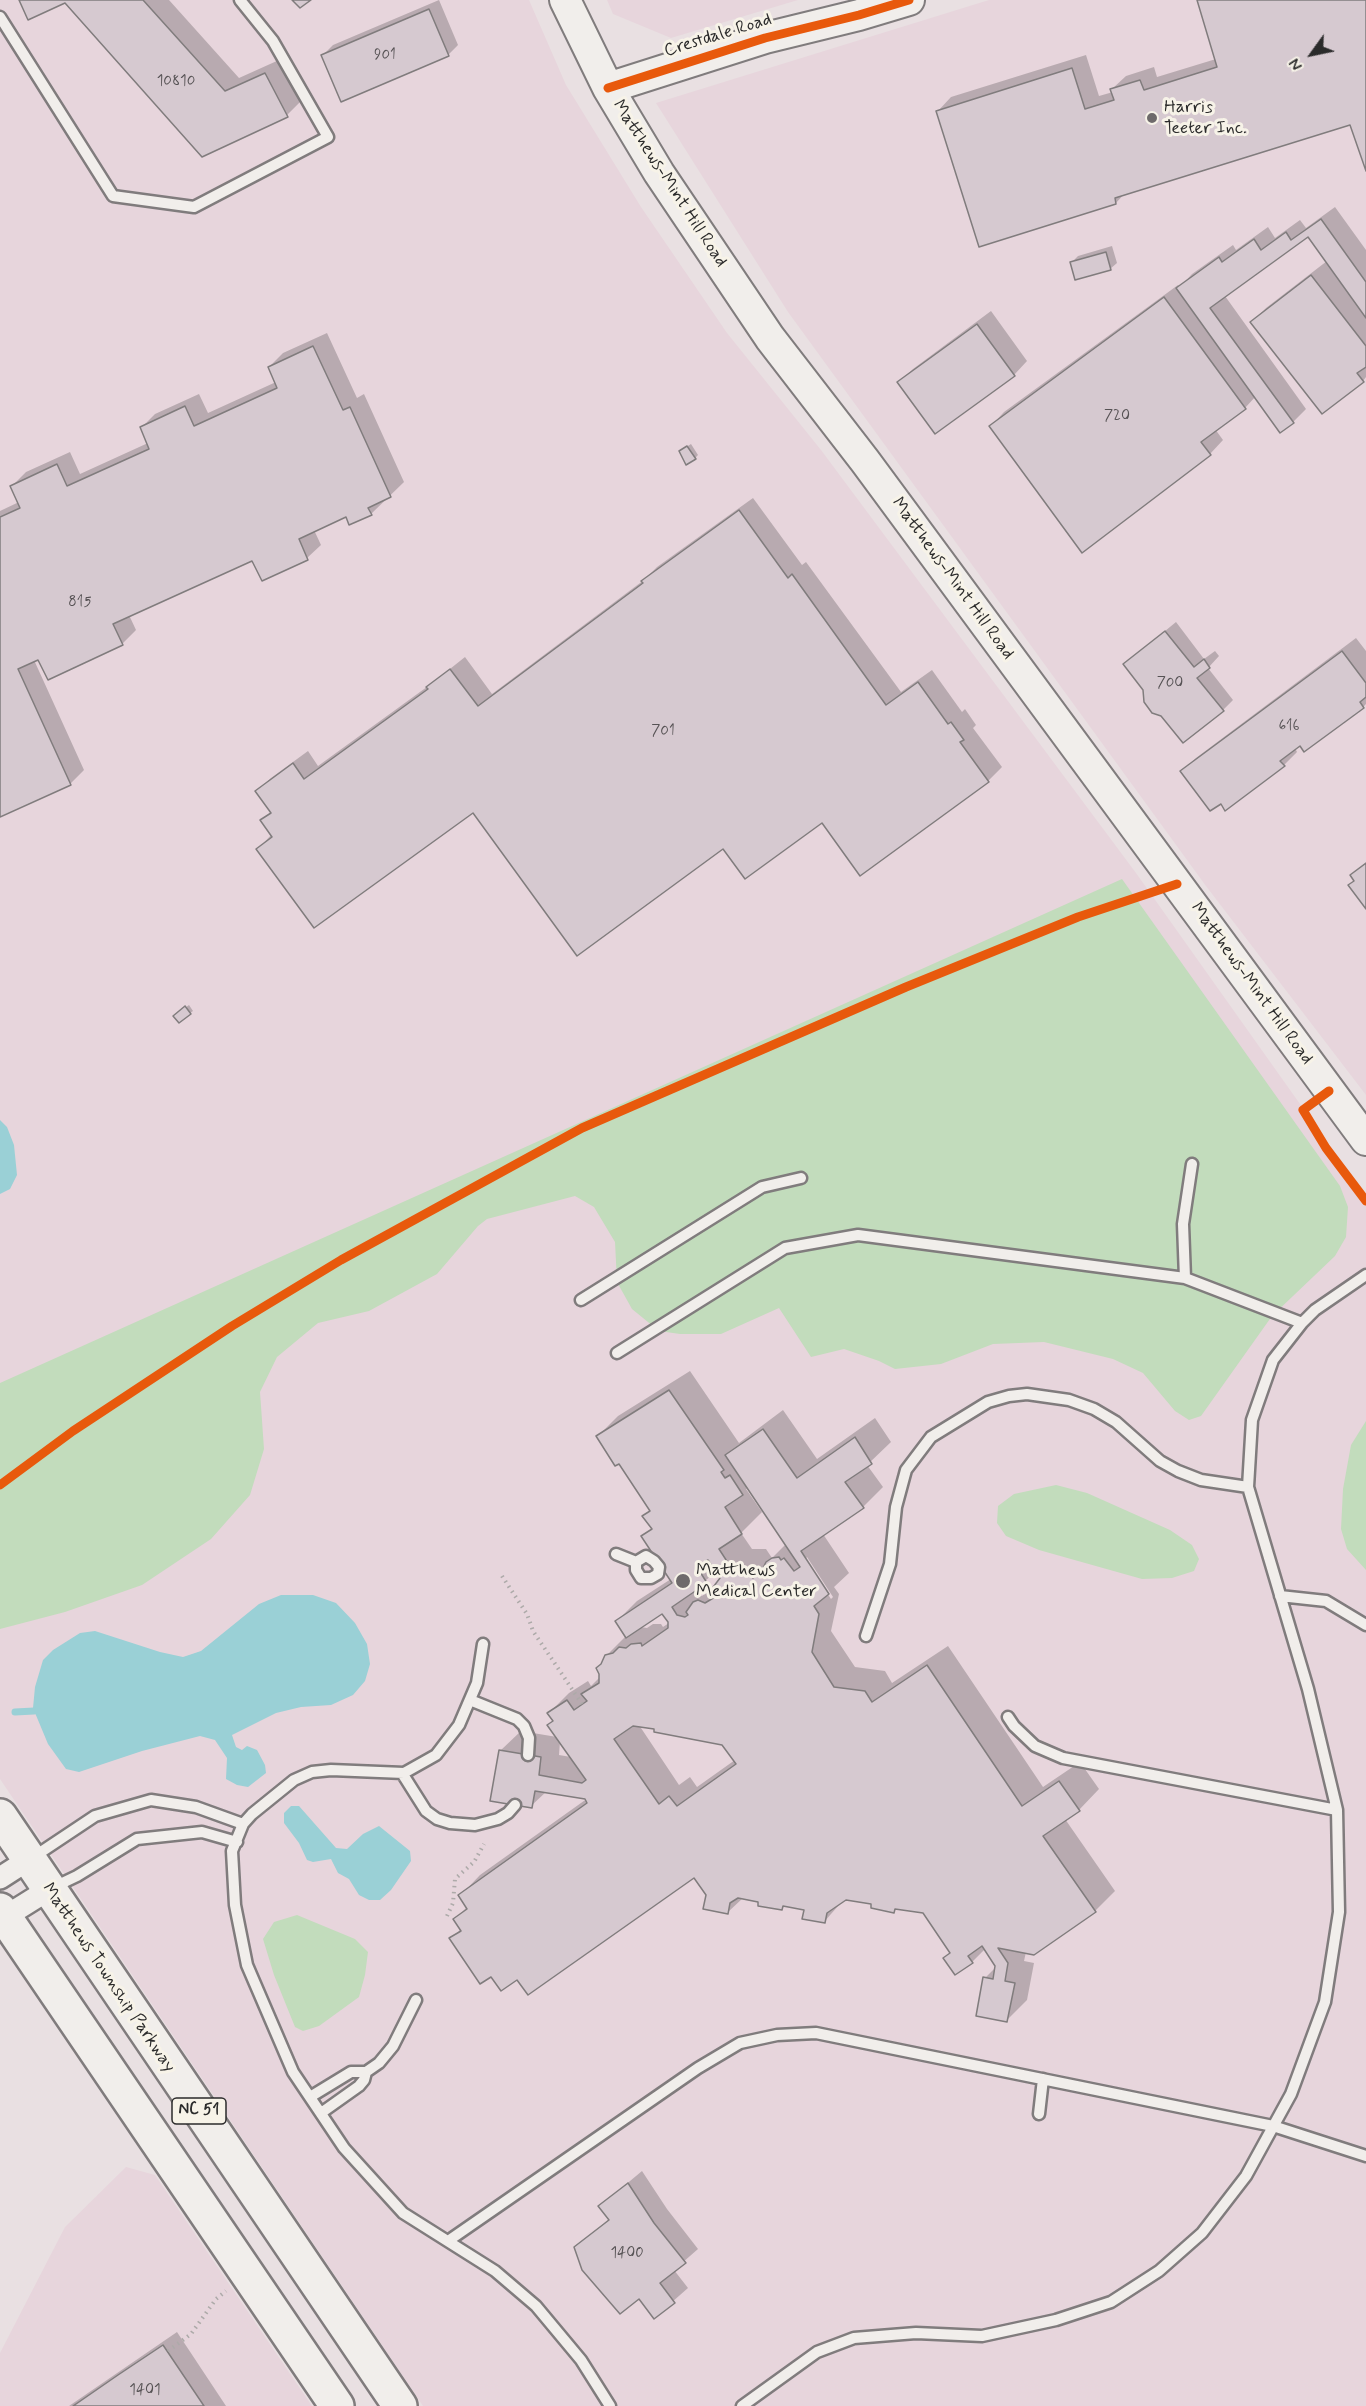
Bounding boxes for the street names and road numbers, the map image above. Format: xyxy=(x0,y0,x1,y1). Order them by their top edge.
street label: Crestdale Road xyxy=(662,9,774,63)
street label: Matthews-Mint Hill Road xyxy=(607,96,731,272)
street label: Matthews-Mint Hill Road xyxy=(886,494,1018,664)
street label: Matthews-Mint Hill Road xyxy=(1185,899,1317,1069)
street label: Matthews Township Parkway xyxy=(37,1879,179,2077)
road number: NC 51 xyxy=(172,2098,226,2124)

